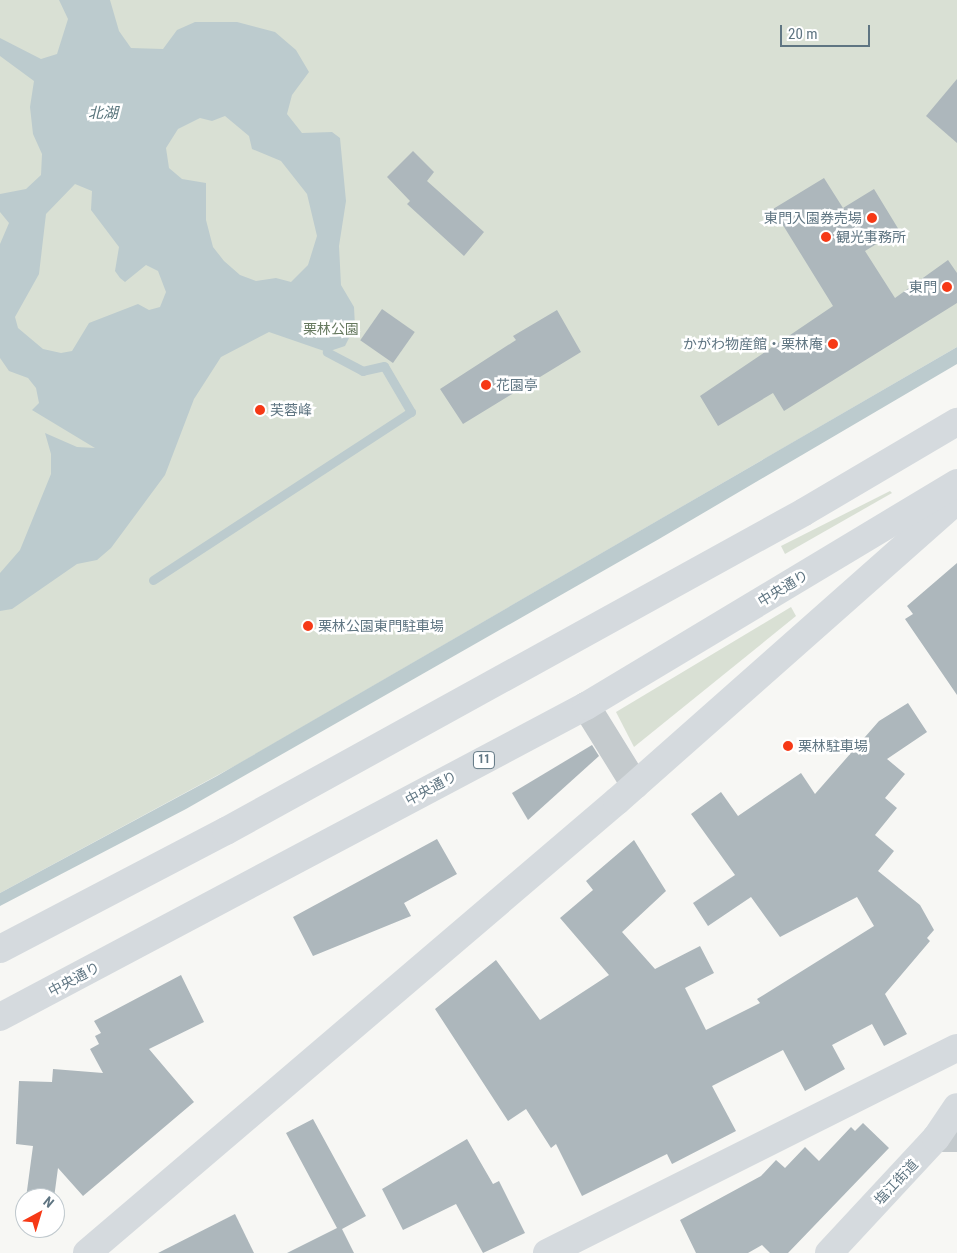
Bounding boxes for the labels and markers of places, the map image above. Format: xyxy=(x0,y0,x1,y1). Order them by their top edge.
place label: 東門入園券売場 xyxy=(764,210,862,226)
marker: 東門入園券売場 xyxy=(866,212,878,224)
place label: 観光事務所 xyxy=(836,229,906,245)
marker: 観光事務所 xyxy=(820,231,832,243)
place label: 東門 xyxy=(909,279,937,295)
marker: 東門 xyxy=(941,281,953,293)
place label: かがわ物産館・栗林庵 xyxy=(683,336,823,352)
marker: かがわ物産館・栗林庵 xyxy=(827,338,839,350)
place label: 花園亭 xyxy=(496,377,538,393)
marker: 花園亭 xyxy=(480,379,492,391)
place label: 芙蓉峰 xyxy=(270,402,312,418)
marker: 芙蓉峰 xyxy=(254,404,266,416)
place label: 栗林公園東門駐車場 xyxy=(318,618,444,634)
marker: 栗林公園東門駐車場 xyxy=(302,620,314,632)
place label: 栗林駐車場 xyxy=(798,738,868,754)
marker: 栗林駐車場 xyxy=(782,740,794,752)

